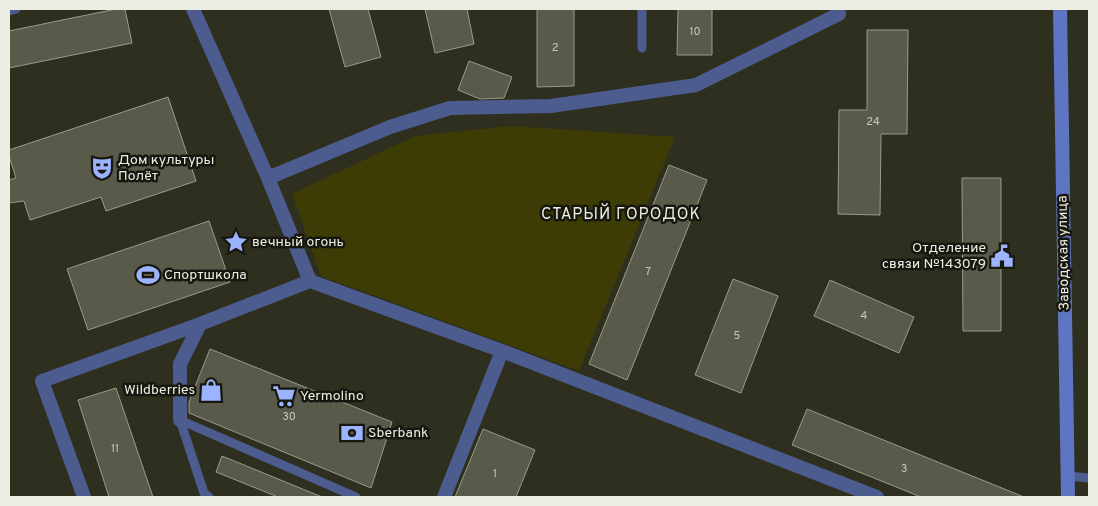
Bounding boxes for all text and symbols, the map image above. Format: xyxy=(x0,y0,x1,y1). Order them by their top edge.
house number: 10 xyxy=(689,25,701,39)
house number: 2 xyxy=(552,41,558,55)
house number: 24 xyxy=(866,115,880,129)
place label: Дом культуры Полёт xyxy=(118,152,214,185)
theatre icon: Дом культуры Полёт xyxy=(89,155,115,181)
street label: Заводская улица xyxy=(1054,195,1074,311)
district label: СТАРЫЙ ГОРОДОК xyxy=(541,203,701,225)
place icon: вечный огонь xyxy=(223,229,249,255)
place label: вечный огонь xyxy=(252,234,344,251)
place label: Отделение связи №143079 xyxy=(882,240,986,273)
public building icon: Отделение связи №143079 xyxy=(989,243,1015,269)
sports icon: Спортшкола xyxy=(135,262,161,288)
house number: 7 xyxy=(645,265,651,279)
place label: Спортшкола xyxy=(164,267,247,284)
house number: 4 xyxy=(861,309,868,323)
house number: 5 xyxy=(734,329,741,343)
shop icon: Wildberries xyxy=(198,377,224,403)
place label: Wildberries xyxy=(124,382,195,399)
supermarket icon: Yermolino xyxy=(271,383,297,409)
place label: Yermolino xyxy=(300,388,364,405)
house number: 30 xyxy=(282,410,296,424)
bank icon: Sberbank xyxy=(339,420,365,446)
place label: Sberbank xyxy=(368,425,428,442)
house number: 11 xyxy=(111,442,119,456)
house number: 3 xyxy=(901,462,907,476)
house number: 1 xyxy=(493,467,497,481)

